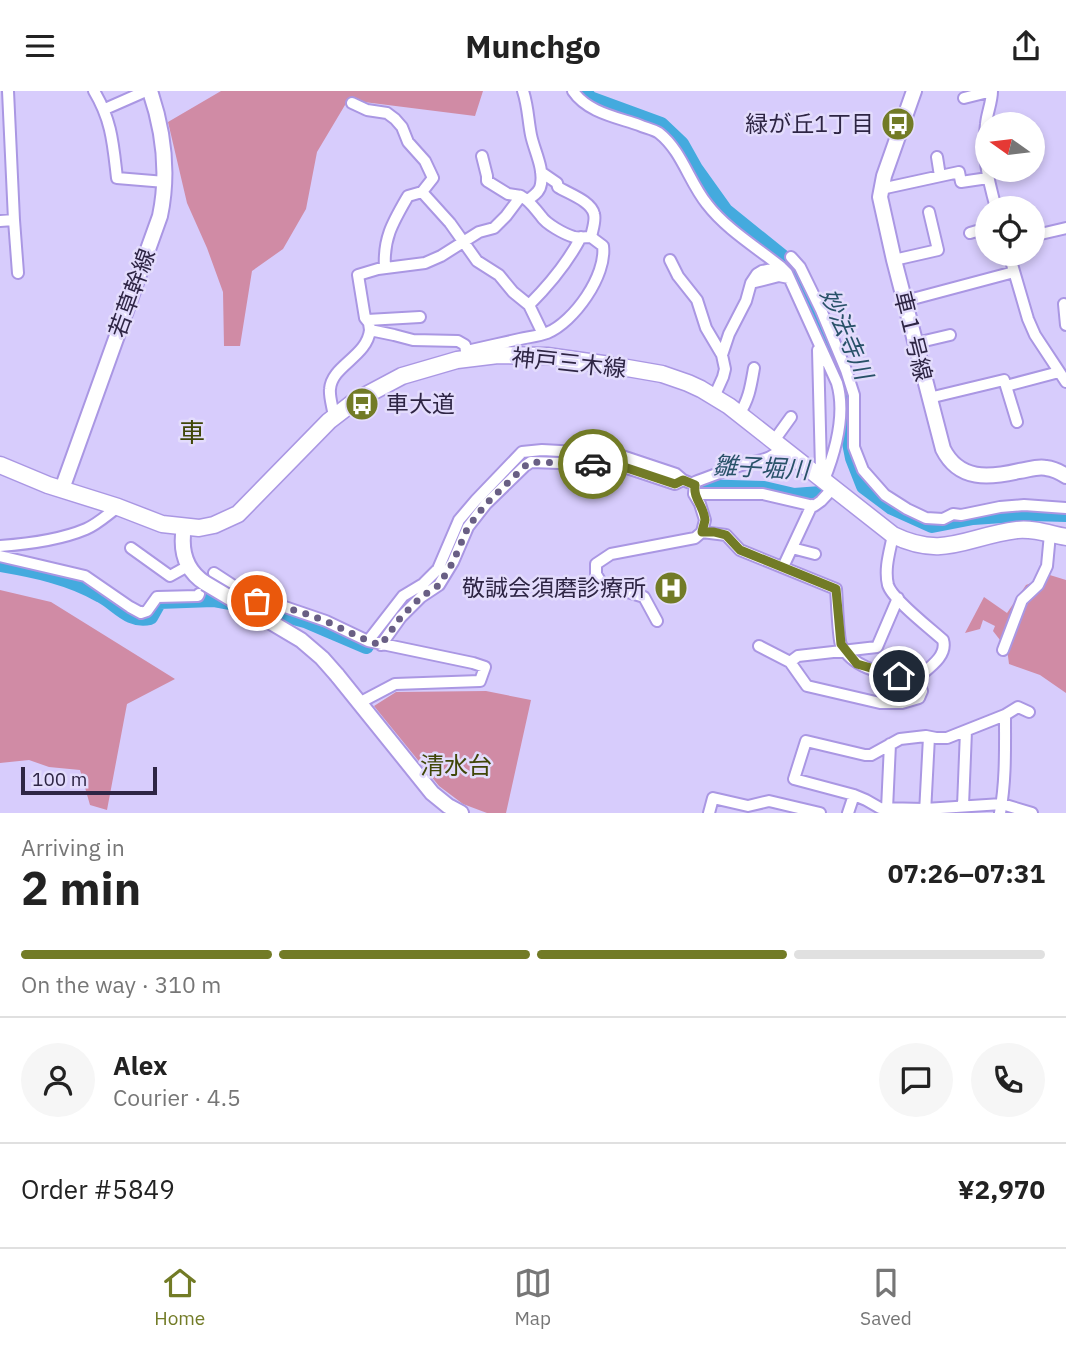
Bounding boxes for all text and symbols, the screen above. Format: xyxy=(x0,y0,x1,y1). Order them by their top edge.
text: Munchgo xyxy=(465,25,601,67)
icon: menu xyxy=(21,27,59,65)
icon: share xyxy=(1007,27,1045,65)
bus stop icon: 緑が丘1丁目 xyxy=(879,105,917,143)
place label: 緑が丘1丁目 xyxy=(745,108,874,138)
north arrow xyxy=(975,112,1045,182)
map controls xyxy=(975,112,1045,266)
button: locate xyxy=(975,196,1045,266)
street label: 若草幹線 xyxy=(101,244,161,341)
water label: 妙法寺川 xyxy=(813,283,882,387)
street label: 車１号線 xyxy=(888,287,940,384)
street label: 神戸三木線 xyxy=(510,341,628,383)
bus stop icon: 車大道 xyxy=(343,385,381,423)
place label: 車大道 xyxy=(386,388,455,418)
district label: 車 xyxy=(179,415,205,449)
courier xyxy=(558,429,628,499)
icon: car xyxy=(574,445,612,483)
water label: 雛子堀川 xyxy=(712,449,813,486)
hospital icon: 敬誠会須磨診療所 xyxy=(652,569,690,607)
pin xyxy=(227,571,287,631)
place label: 敬誠会須磨診療所 xyxy=(462,572,646,602)
icon: bag xyxy=(238,582,276,620)
pin xyxy=(869,646,929,706)
icon: home xyxy=(880,657,918,695)
district label: 清水台 xyxy=(420,749,492,781)
scale bar xyxy=(21,764,158,796)
text: 100 m xyxy=(32,767,87,791)
text: Arriving in xyxy=(21,832,125,862)
text: 07:26–07:31 xyxy=(888,856,1045,890)
text: 2 min xyxy=(21,858,141,918)
text: On the way · 310 m xyxy=(21,969,221,999)
button: person xyxy=(21,1043,95,1117)
button: chat xyxy=(879,1043,953,1117)
button: phone xyxy=(971,1043,1045,1117)
text: Alex xyxy=(113,1048,167,1082)
text: Courier · 4.5 xyxy=(113,1082,241,1112)
text: Order #5849 xyxy=(21,1172,175,1206)
text: ¥2,970 xyxy=(958,1172,1045,1206)
tab: Home xyxy=(154,1264,205,1330)
tab: Map xyxy=(514,1264,552,1330)
tab: Saved xyxy=(860,1264,912,1330)

